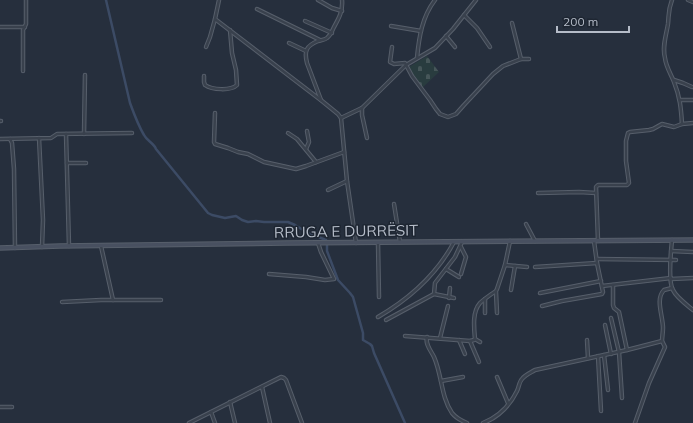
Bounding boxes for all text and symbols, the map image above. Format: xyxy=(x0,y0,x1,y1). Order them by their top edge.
scale bar xyxy=(557,8,629,34)
text: 200 m xyxy=(563,14,598,29)
street label: RRUGA E DURRËSIT xyxy=(274,220,418,242)

